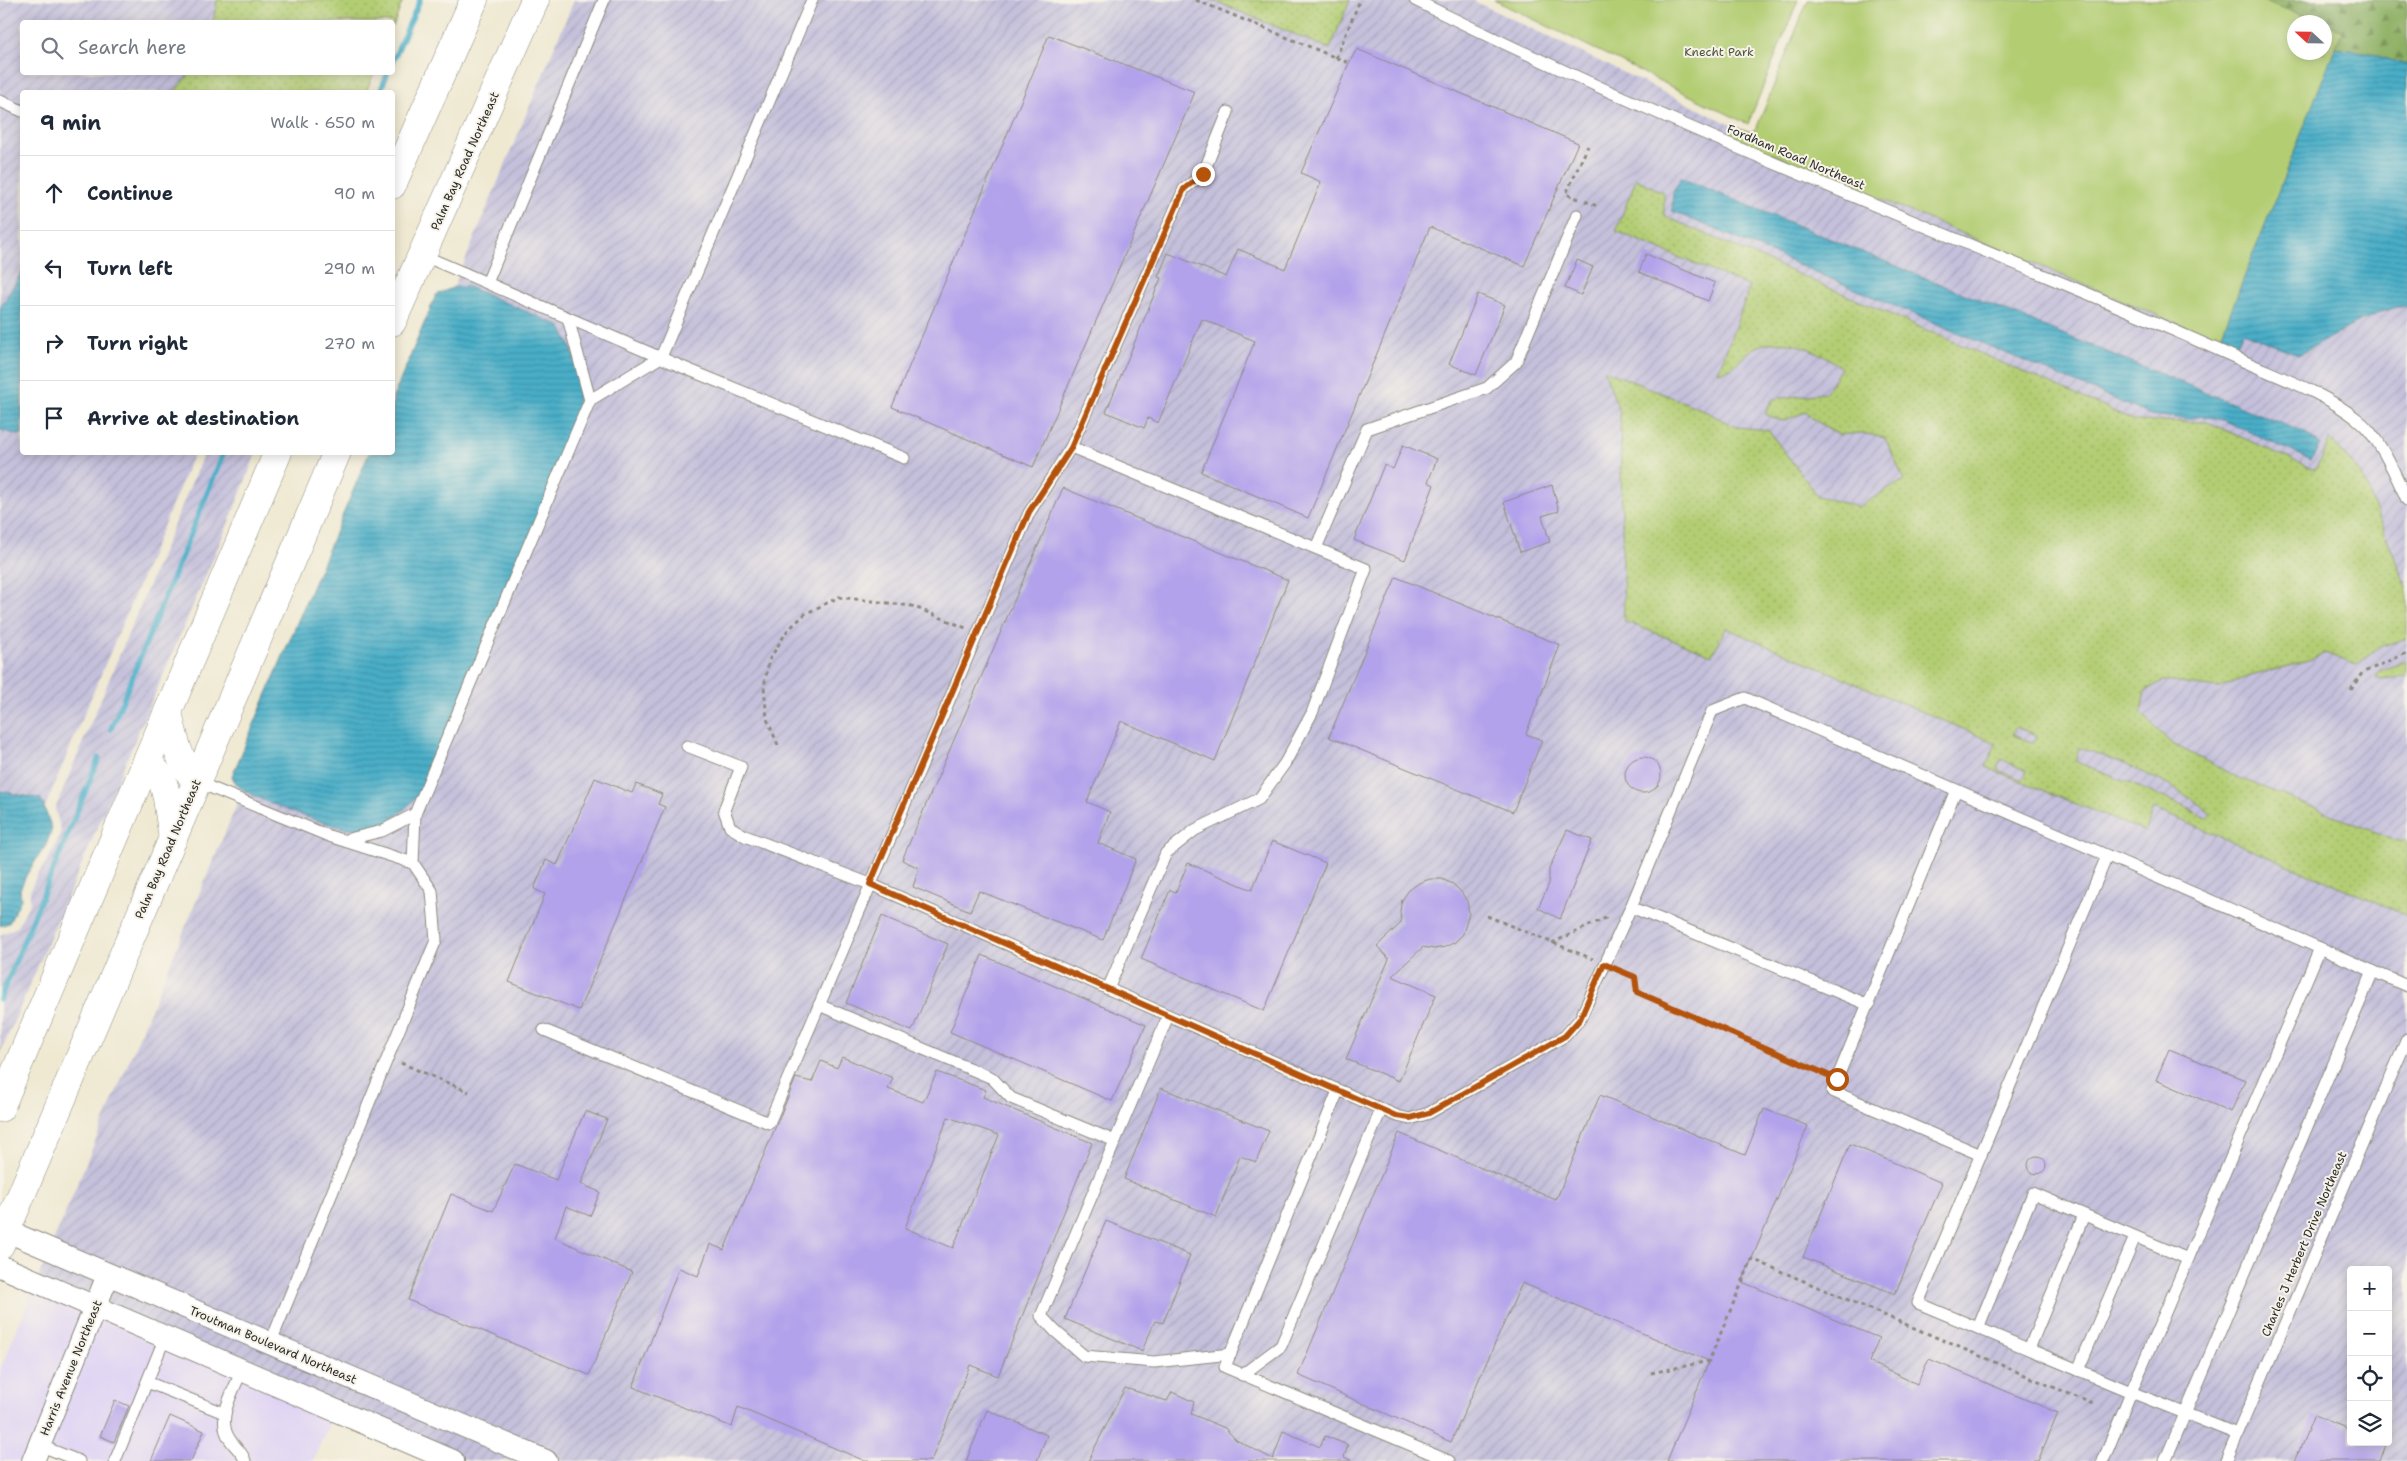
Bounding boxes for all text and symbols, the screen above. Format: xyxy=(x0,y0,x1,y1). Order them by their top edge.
north arrow xyxy=(2287,15,2332,60)
search box xyxy=(20,20,395,75)
icon: search xyxy=(38,34,66,62)
text: Search here xyxy=(78,35,187,60)
park label: Knecht Park xyxy=(1684,44,1754,60)
street label: Palm Bay Road Northeast xyxy=(427,89,503,233)
text: 9 min xyxy=(40,109,101,137)
text: Walk · 650 m xyxy=(270,112,375,133)
street label: Fordham Road Northeast xyxy=(1725,121,1867,193)
route end xyxy=(1192,163,1215,186)
icon: ahead xyxy=(40,179,68,207)
text: Continue xyxy=(87,181,173,206)
text: 90 m xyxy=(334,183,375,204)
icon: left xyxy=(40,254,68,282)
text: Turn left xyxy=(87,256,173,281)
text: 290 m xyxy=(323,258,375,279)
icon: right xyxy=(40,329,68,357)
text: Turn right xyxy=(87,331,188,356)
text: 270 m xyxy=(324,333,375,354)
icon: arrive xyxy=(40,404,68,432)
text: Arrive at destination xyxy=(87,406,299,431)
street label: Palm Bay Road Northeast xyxy=(131,777,205,921)
route start xyxy=(1826,1068,1849,1091)
street label: Charles J Herbert Drive Northeast xyxy=(2258,1149,2350,1339)
map controls xyxy=(2347,1266,2392,1446)
button: + xyxy=(2347,1266,2392,1311)
street label: Harris Avenue Northeast xyxy=(36,1298,106,1438)
street label: Troutman Boulevard Northeast xyxy=(187,1302,359,1388)
button: − xyxy=(2347,1311,2392,1356)
button: locate xyxy=(2347,1356,2392,1401)
button: layers xyxy=(2347,1401,2392,1446)

